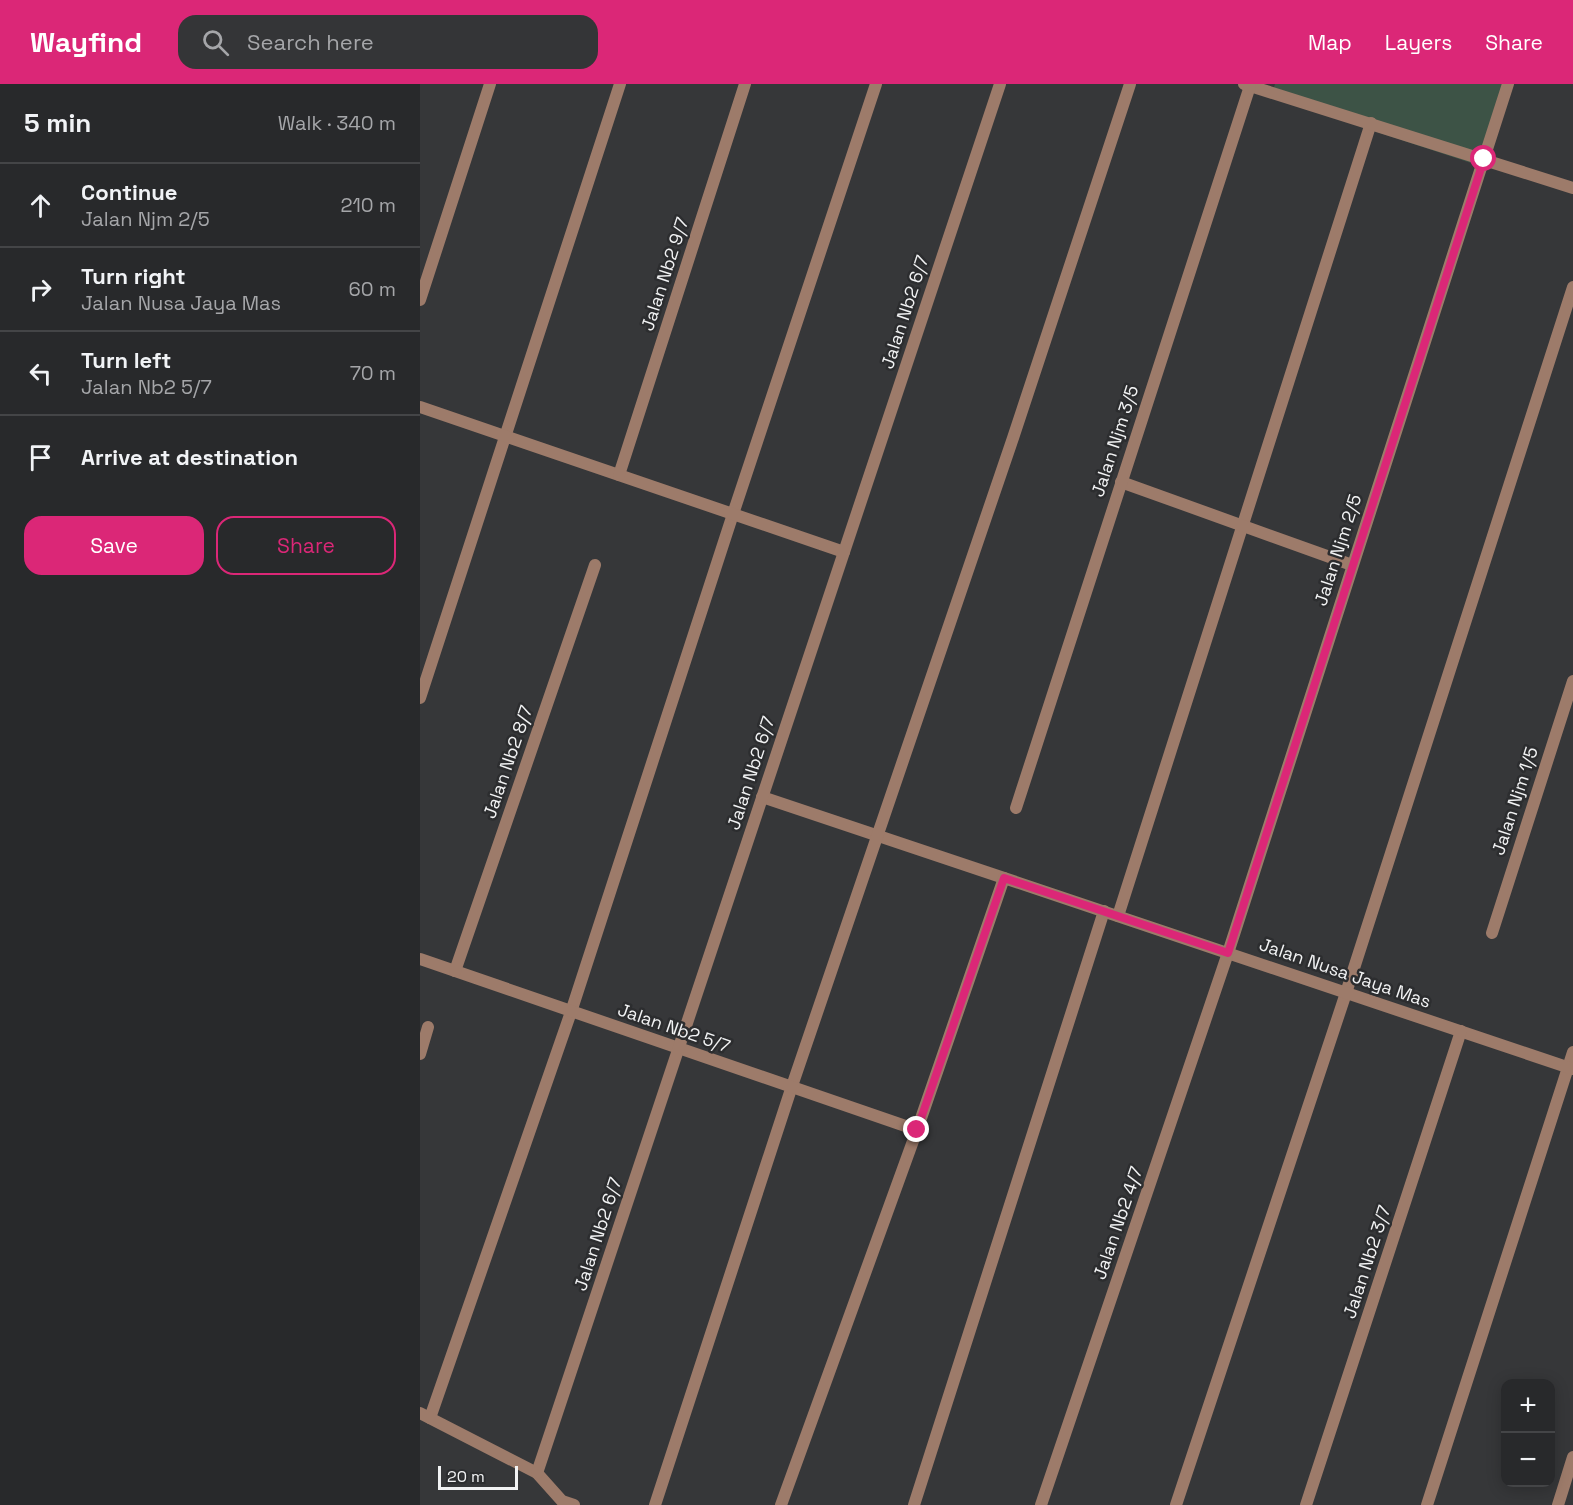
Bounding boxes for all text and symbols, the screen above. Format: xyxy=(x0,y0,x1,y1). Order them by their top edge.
search box xyxy=(178,15,598,69)
text: Wayfind xyxy=(30,24,142,60)
icon: search xyxy=(199,26,232,59)
text: Search here xyxy=(247,28,374,56)
text: Map xyxy=(1308,29,1352,56)
text: Layers xyxy=(1385,29,1452,56)
text: Share xyxy=(1485,29,1543,56)
text: 5 min xyxy=(24,106,91,140)
text: Walk · 340 m xyxy=(278,110,396,136)
route start xyxy=(1470,145,1496,171)
text: Continue xyxy=(81,178,177,206)
icon: ahead xyxy=(24,189,57,222)
text: 210 m xyxy=(340,192,396,218)
text: Jalan Njm 2/5 xyxy=(81,206,210,232)
street label: Jalan Nb2 9/7 xyxy=(635,214,694,333)
street label: Jalan Nb2 6/7 xyxy=(875,252,934,371)
text: Turn right xyxy=(81,262,186,290)
icon: right xyxy=(24,273,57,306)
text: 60 m xyxy=(349,276,396,302)
text: Jalan Nusa Jaya Mas xyxy=(81,290,281,316)
text: Turn left xyxy=(81,346,171,374)
icon: left xyxy=(24,357,57,390)
text: 70 m xyxy=(350,360,396,386)
text: Jalan Nb2 5/7 xyxy=(81,374,212,400)
street label: Jalan Njm 3/5 xyxy=(1086,382,1143,499)
icon: arrive xyxy=(24,441,57,474)
text: Arrive at destination xyxy=(81,443,298,471)
street label: Jalan Njm 2/5 xyxy=(1309,491,1366,608)
button: Save xyxy=(24,516,204,575)
button: Share xyxy=(216,516,396,575)
street label: Jalan Nb2 8/7 xyxy=(477,702,538,821)
street label: Jalan Nb2 6/7 xyxy=(721,713,780,832)
street label: Jalan Njm 1/5 xyxy=(1486,744,1543,858)
street label: Jalan Nusa Jaya Mas xyxy=(1256,932,1434,1013)
street label: Jalan Nb2 5/7 xyxy=(615,998,734,1058)
route end xyxy=(903,1116,929,1142)
street label: Jalan Nb2 4/7 xyxy=(1087,1163,1148,1282)
street label: Jalan Nb2 6/7 xyxy=(568,1174,627,1293)
street label: Jalan Nb2 3/7 xyxy=(1337,1202,1396,1321)
map controls xyxy=(1501,1379,1555,1487)
button: + xyxy=(1501,1379,1555,1433)
button: − xyxy=(1501,1433,1555,1487)
scale bar xyxy=(438,1463,518,1490)
text: 20 m xyxy=(447,1466,485,1487)

